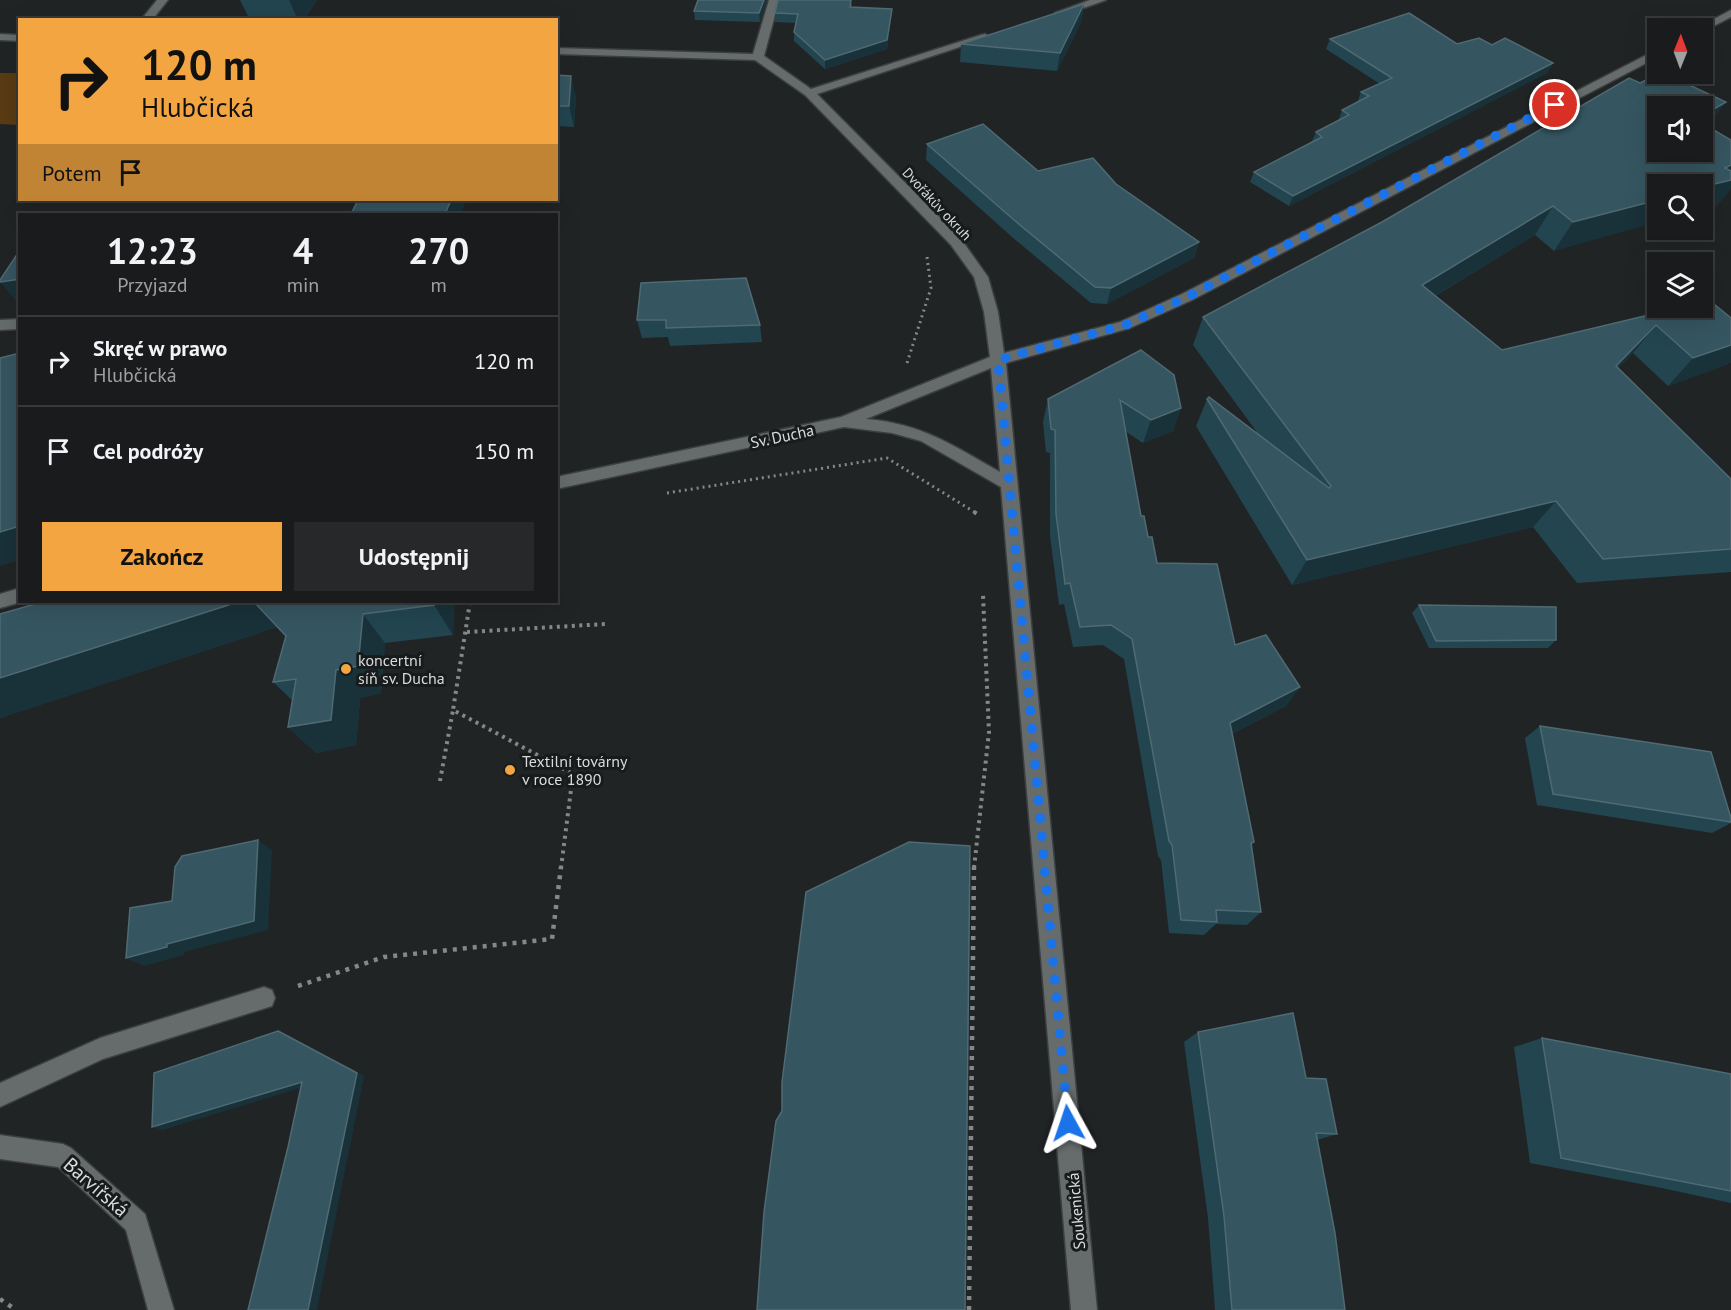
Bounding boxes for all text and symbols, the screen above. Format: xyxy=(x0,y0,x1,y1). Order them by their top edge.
north arrow xyxy=(1647,18,1713,84)
map controls xyxy=(1647,18,1713,318)
text: 120 m xyxy=(141,37,257,92)
icon: right xyxy=(42,42,120,120)
pin xyxy=(1529,79,1580,130)
icon: arrive xyxy=(1538,88,1571,121)
text: Hlubčická xyxy=(141,90,254,124)
button: sound xyxy=(1647,96,1713,162)
icon: arrive xyxy=(114,156,147,189)
text: Potem xyxy=(42,159,102,187)
street label: Dvořákův okruh xyxy=(899,164,975,244)
button: search xyxy=(1647,174,1713,240)
text: 12:23 xyxy=(107,227,198,274)
text: 4 xyxy=(293,227,313,274)
text: 270 xyxy=(408,227,469,274)
button: layers xyxy=(1647,252,1713,318)
text: Przyjazd xyxy=(117,272,188,298)
text: min xyxy=(287,272,319,298)
text: m xyxy=(431,272,447,298)
text: Skręć w prawo xyxy=(93,334,227,362)
icon: right xyxy=(42,345,75,378)
text: 120 m xyxy=(474,347,534,375)
text: Hlubčická xyxy=(93,362,177,388)
street label: Sv. Ducha xyxy=(748,420,816,452)
icon: arrive xyxy=(42,435,75,468)
text: Cel podróży xyxy=(93,437,203,465)
text: 150 m xyxy=(474,437,534,465)
button: Zakończ xyxy=(42,522,282,591)
button: Udostępnij xyxy=(294,522,534,591)
place label: koncertní síň sv. Ducha xyxy=(358,650,445,688)
marker: koncertní síň sv. Ducha xyxy=(339,662,353,676)
place label: Textilní továrny v roce 1890 xyxy=(522,751,628,789)
marker: Textilní továrny v roce 1890 xyxy=(503,763,517,777)
position arrow xyxy=(1036,1091,1100,1155)
street label: Barvířská xyxy=(58,1152,134,1222)
street label: Soukenická xyxy=(1063,1172,1089,1250)

